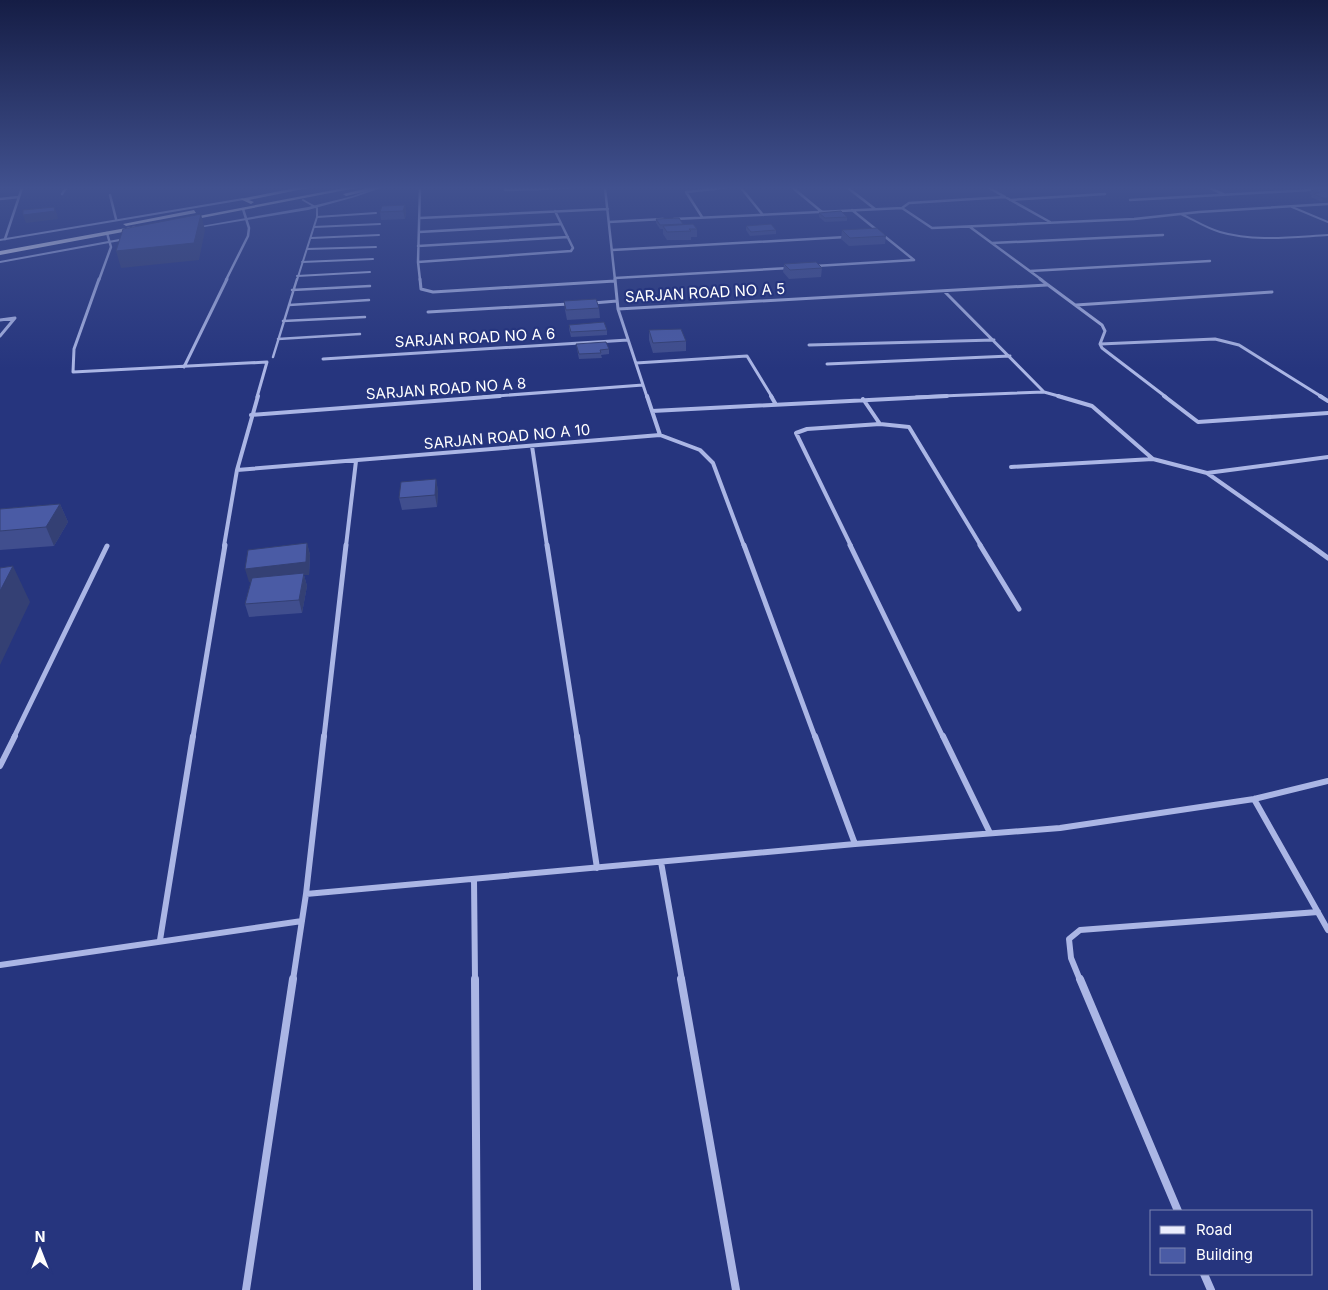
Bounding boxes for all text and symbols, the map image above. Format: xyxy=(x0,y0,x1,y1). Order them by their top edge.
street label: SARJAN ROAD NO A 5 xyxy=(624,279,786,306)
street label: SARJAN ROAD NO A 6 xyxy=(394,324,556,351)
street label: SARJAN ROAD NO A 8 xyxy=(365,373,527,404)
street label: SARJAN ROAD NO A 10 xyxy=(423,420,591,453)
legend xyxy=(1150,1210,1313,1275)
text: Road xyxy=(1196,1220,1232,1239)
north arrow xyxy=(15,1225,65,1275)
text: N xyxy=(35,1228,45,1245)
text: Building xyxy=(1196,1245,1253,1264)

